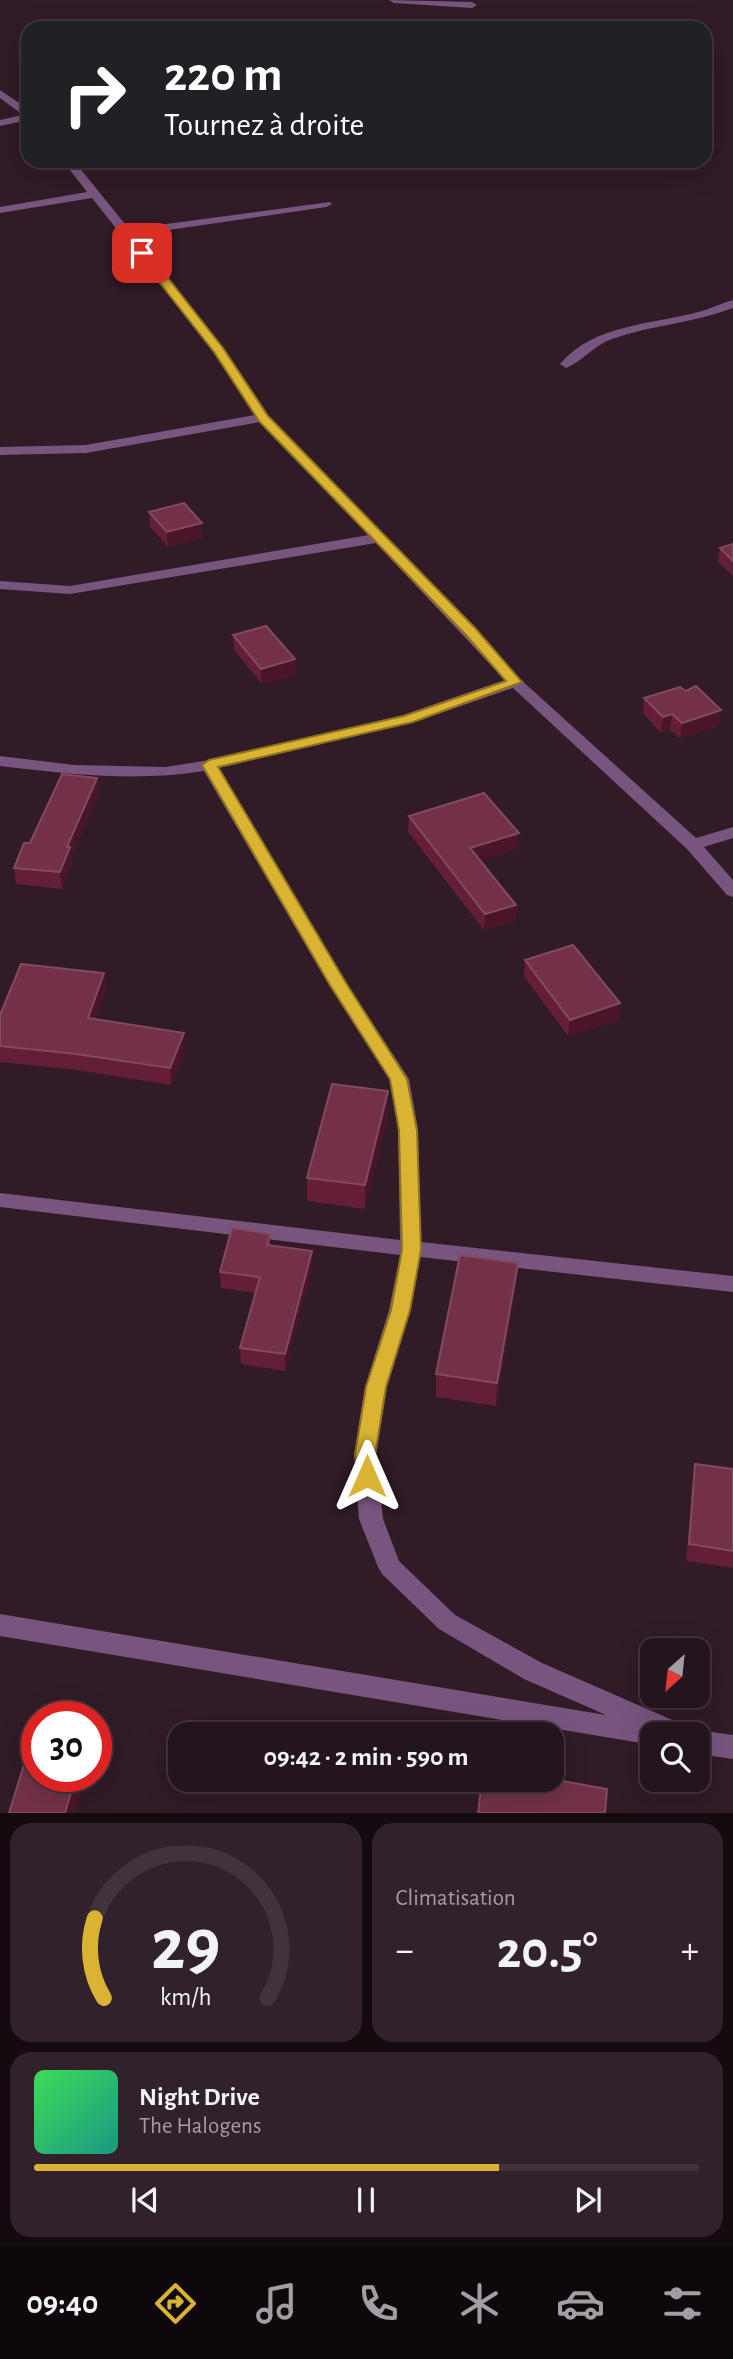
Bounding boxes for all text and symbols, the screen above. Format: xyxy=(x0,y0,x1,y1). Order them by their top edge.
icon: right xyxy=(49,49,140,140)
text: 220 m xyxy=(164,51,283,100)
text: Tournez à droite xyxy=(164,109,364,141)
pin xyxy=(112,223,172,283)
icon: arrive xyxy=(123,234,161,272)
position arrow xyxy=(330,1439,404,1513)
north arrow xyxy=(640,1638,710,1708)
map controls xyxy=(640,1638,710,1792)
speed limit sign: 30 xyxy=(21,1701,112,1792)
button: search xyxy=(640,1722,710,1792)
text: 09:42 · 2 min · 590 m xyxy=(264,1744,468,1770)
text: Climatisation xyxy=(396,1887,516,1910)
text: 29 xyxy=(151,1911,220,1984)
text: 20.5° xyxy=(497,1925,598,1977)
text: − xyxy=(396,1932,414,1970)
text: + xyxy=(681,1932,699,1970)
text: km/h xyxy=(160,1985,212,2010)
text: Night Drive xyxy=(139,2084,260,2110)
text: The Halogens xyxy=(139,2115,261,2138)
icon: previous xyxy=(126,2181,164,2219)
icon: pause xyxy=(347,2181,385,2219)
icon: next xyxy=(569,2181,607,2219)
icon: directions xyxy=(151,2279,200,2328)
icon: music xyxy=(252,2279,301,2328)
icon: phone xyxy=(354,2279,403,2328)
icon: climate xyxy=(455,2279,504,2328)
icon: car xyxy=(556,2279,605,2328)
icon: filters xyxy=(658,2279,707,2328)
text: 09:40 xyxy=(26,2287,98,2319)

